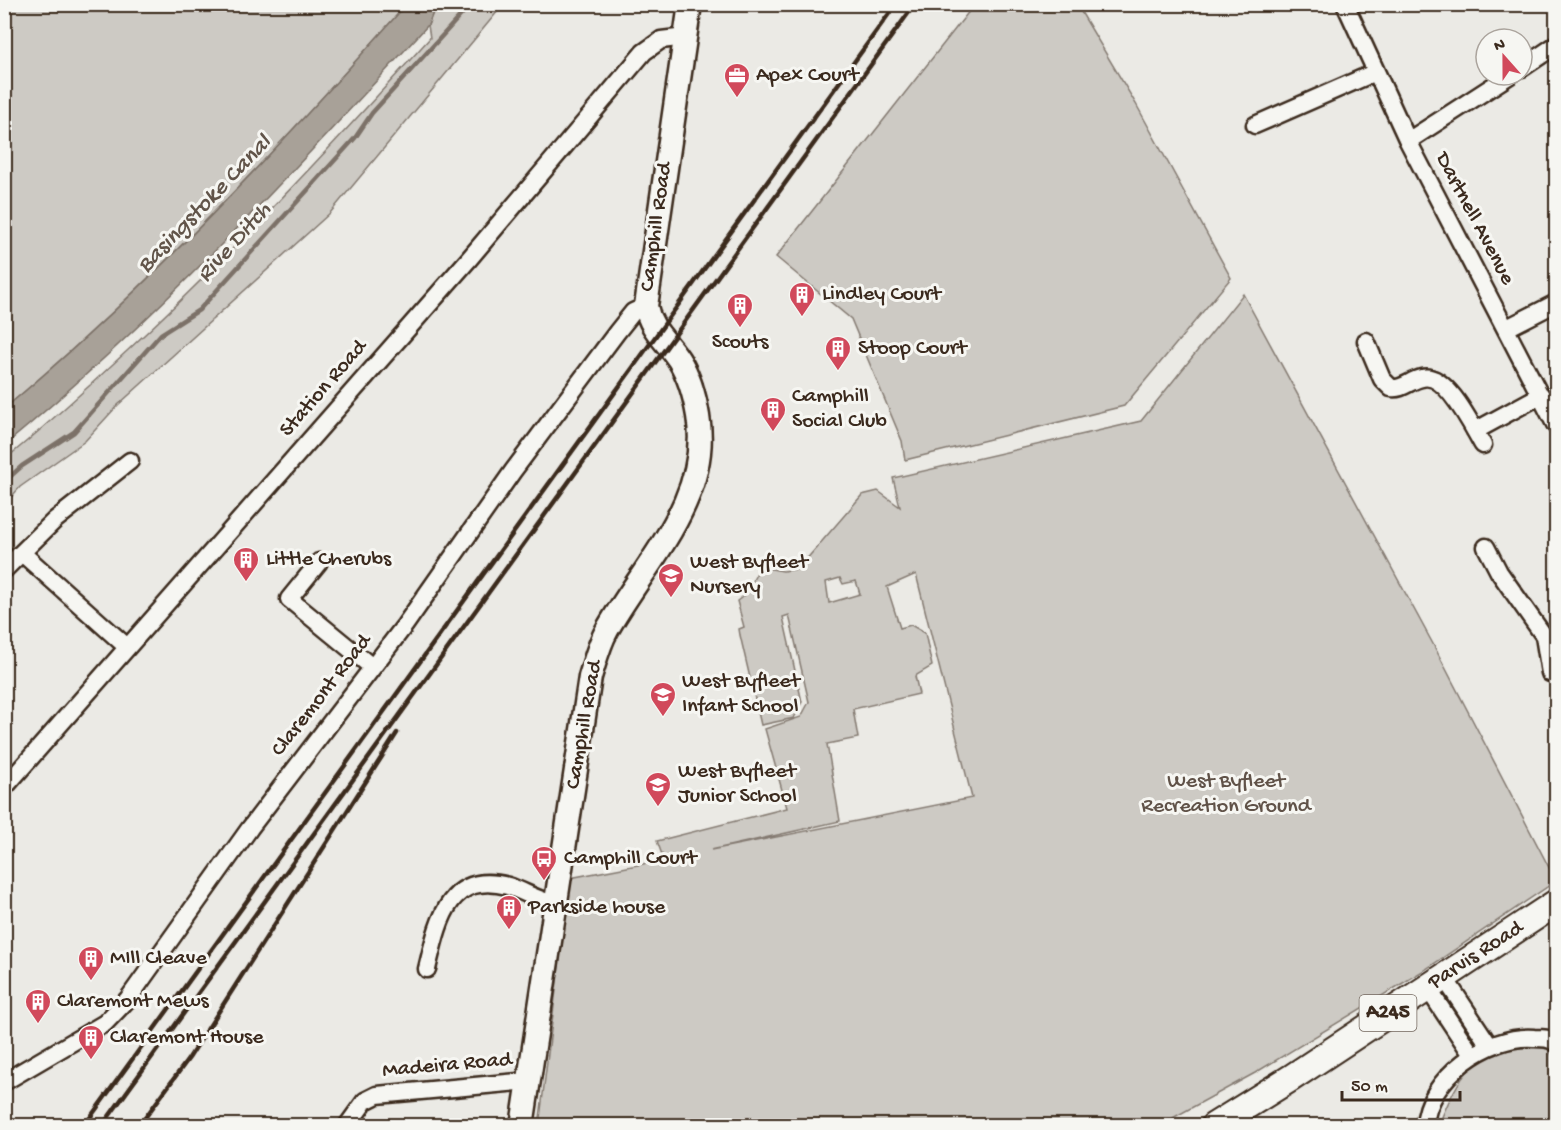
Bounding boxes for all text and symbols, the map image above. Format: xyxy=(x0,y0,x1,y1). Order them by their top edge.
north arrow xyxy=(1474,27,1534,87)
text: N xyxy=(1492,35,1509,57)
office icon: Apex Court xyxy=(722,61,752,99)
place label: Apex Court xyxy=(756,63,860,89)
water label: Basingstoke Canal xyxy=(132,129,279,280)
street label: Dartnell Avenue xyxy=(1427,147,1520,290)
street label: Camphill Road xyxy=(635,159,679,293)
water label: Rive Ditch xyxy=(191,196,279,289)
building icon: Lindley Court xyxy=(787,280,817,318)
place label: Lindley Court xyxy=(822,282,943,308)
building icon: Scouts xyxy=(725,291,755,329)
place label: Scouts xyxy=(712,330,769,356)
street label: Station Road xyxy=(275,333,375,443)
building icon: Stoop Court xyxy=(823,334,853,372)
place label: Stoop Court xyxy=(858,336,969,362)
place label: Camphill Social Club xyxy=(792,384,887,435)
building icon: Camphill Social Club xyxy=(758,395,788,433)
building icon: Little Cherubs xyxy=(231,545,261,583)
place label: Little Cherubs xyxy=(266,547,392,573)
place label: West Byfleet Nursery xyxy=(690,550,810,601)
school or university icon: West Byfleet Nursery xyxy=(656,561,686,599)
street label: Claremont Road xyxy=(266,628,379,762)
street label: Camphill Road xyxy=(561,657,609,791)
place label: West Byfleet Infant School xyxy=(682,669,802,720)
school or university icon: West Byfleet Infant School xyxy=(648,680,678,718)
place label: West Byfleet Junior School xyxy=(678,759,798,810)
park label: West Byfleet Recreation Ground xyxy=(1141,769,1313,820)
school or university icon: West Byfleet Junior School xyxy=(643,770,673,808)
bus stop icon: Camphill Court xyxy=(529,844,559,882)
place label: Camphill Court xyxy=(564,846,699,872)
building icon: Parkside house xyxy=(494,893,524,931)
place label: Parkside house xyxy=(527,895,666,921)
street label: Parvis Road xyxy=(1423,915,1530,997)
building icon: MIll Cleave xyxy=(76,944,106,982)
place label: MIll Cleave xyxy=(110,946,207,972)
building icon: Claremont Mews xyxy=(23,987,53,1025)
place label: Claremont Mews xyxy=(57,989,209,1015)
road number: A245 xyxy=(1360,995,1416,1031)
building icon: Claremont House xyxy=(76,1023,106,1061)
place label: Claremont House xyxy=(110,1025,264,1051)
street label: Madeira Road xyxy=(381,1047,515,1085)
scale bar xyxy=(1342,1064,1460,1102)
text: 50 m xyxy=(1351,1077,1388,1098)

